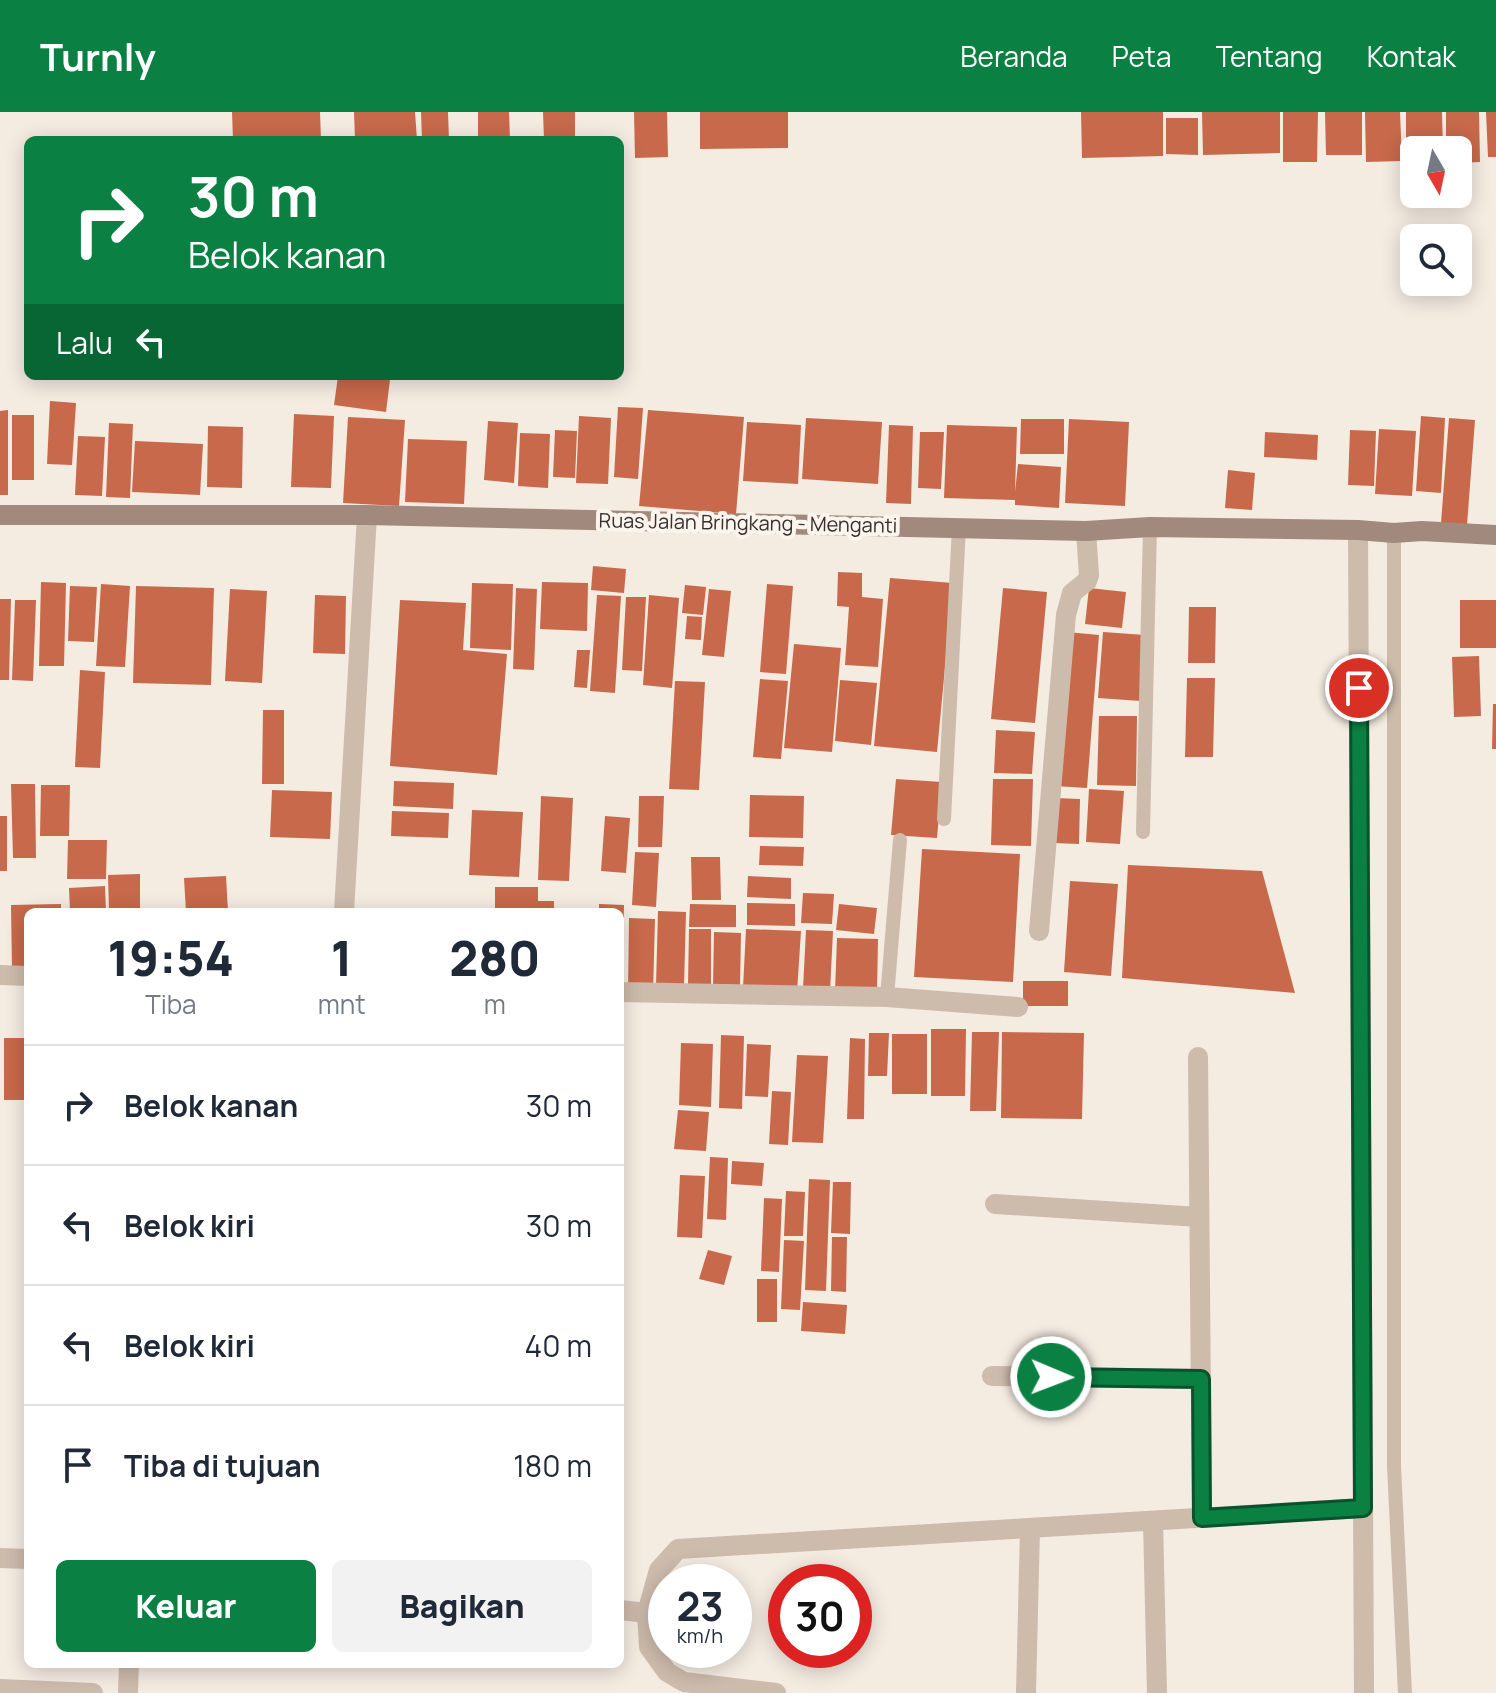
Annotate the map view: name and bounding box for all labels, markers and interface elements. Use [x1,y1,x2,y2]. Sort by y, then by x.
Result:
text: Turnly [40,30,156,82]
text: Beranda [960,37,1068,75]
text: Peta [1112,37,1172,75]
text: Tentang [1216,37,1323,75]
text: Kontak [1367,37,1456,75]
north arrow [1400,136,1472,208]
map controls [1400,136,1472,296]
text: 30 m [188,157,319,234]
icon: right [56,168,160,272]
button: search [1400,224,1472,296]
text: Belok kanan [188,230,387,279]
icon: left [129,320,173,364]
text: Lalu [56,322,113,363]
street label: Ruas Jalan Bringkang - Menganti [598,506,898,539]
pin [1325,654,1393,722]
icon: arrive [1337,666,1381,710]
text: 19:54 [108,925,234,990]
text: 1 [331,925,353,990]
text: 280 [449,925,540,990]
text: Tiba [145,986,197,1022]
text: mnt [318,986,366,1022]
text: m [484,986,506,1022]
icon: right [56,1083,100,1127]
text: Belok kanan [124,1085,298,1126]
text: 30 m [526,1085,592,1126]
icon: left [56,1203,100,1247]
text: Belok kiri [124,1205,255,1246]
text: 30 m [526,1205,592,1246]
icon: left [56,1323,100,1367]
text: Belok kiri [124,1325,255,1366]
text: 40 m [525,1325,592,1366]
position arrow [1009,1335,1093,1419]
icon: arrive [56,1443,100,1487]
text: Tiba di tujuan [124,1445,321,1486]
text: 180 m [513,1445,592,1486]
button: Keluar [56,1560,316,1652]
button: Bagikan [332,1560,592,1652]
speed limit sign: 30 [768,1564,872,1668]
text: 23 [676,1578,724,1633]
text: km/h [677,1622,723,1649]

